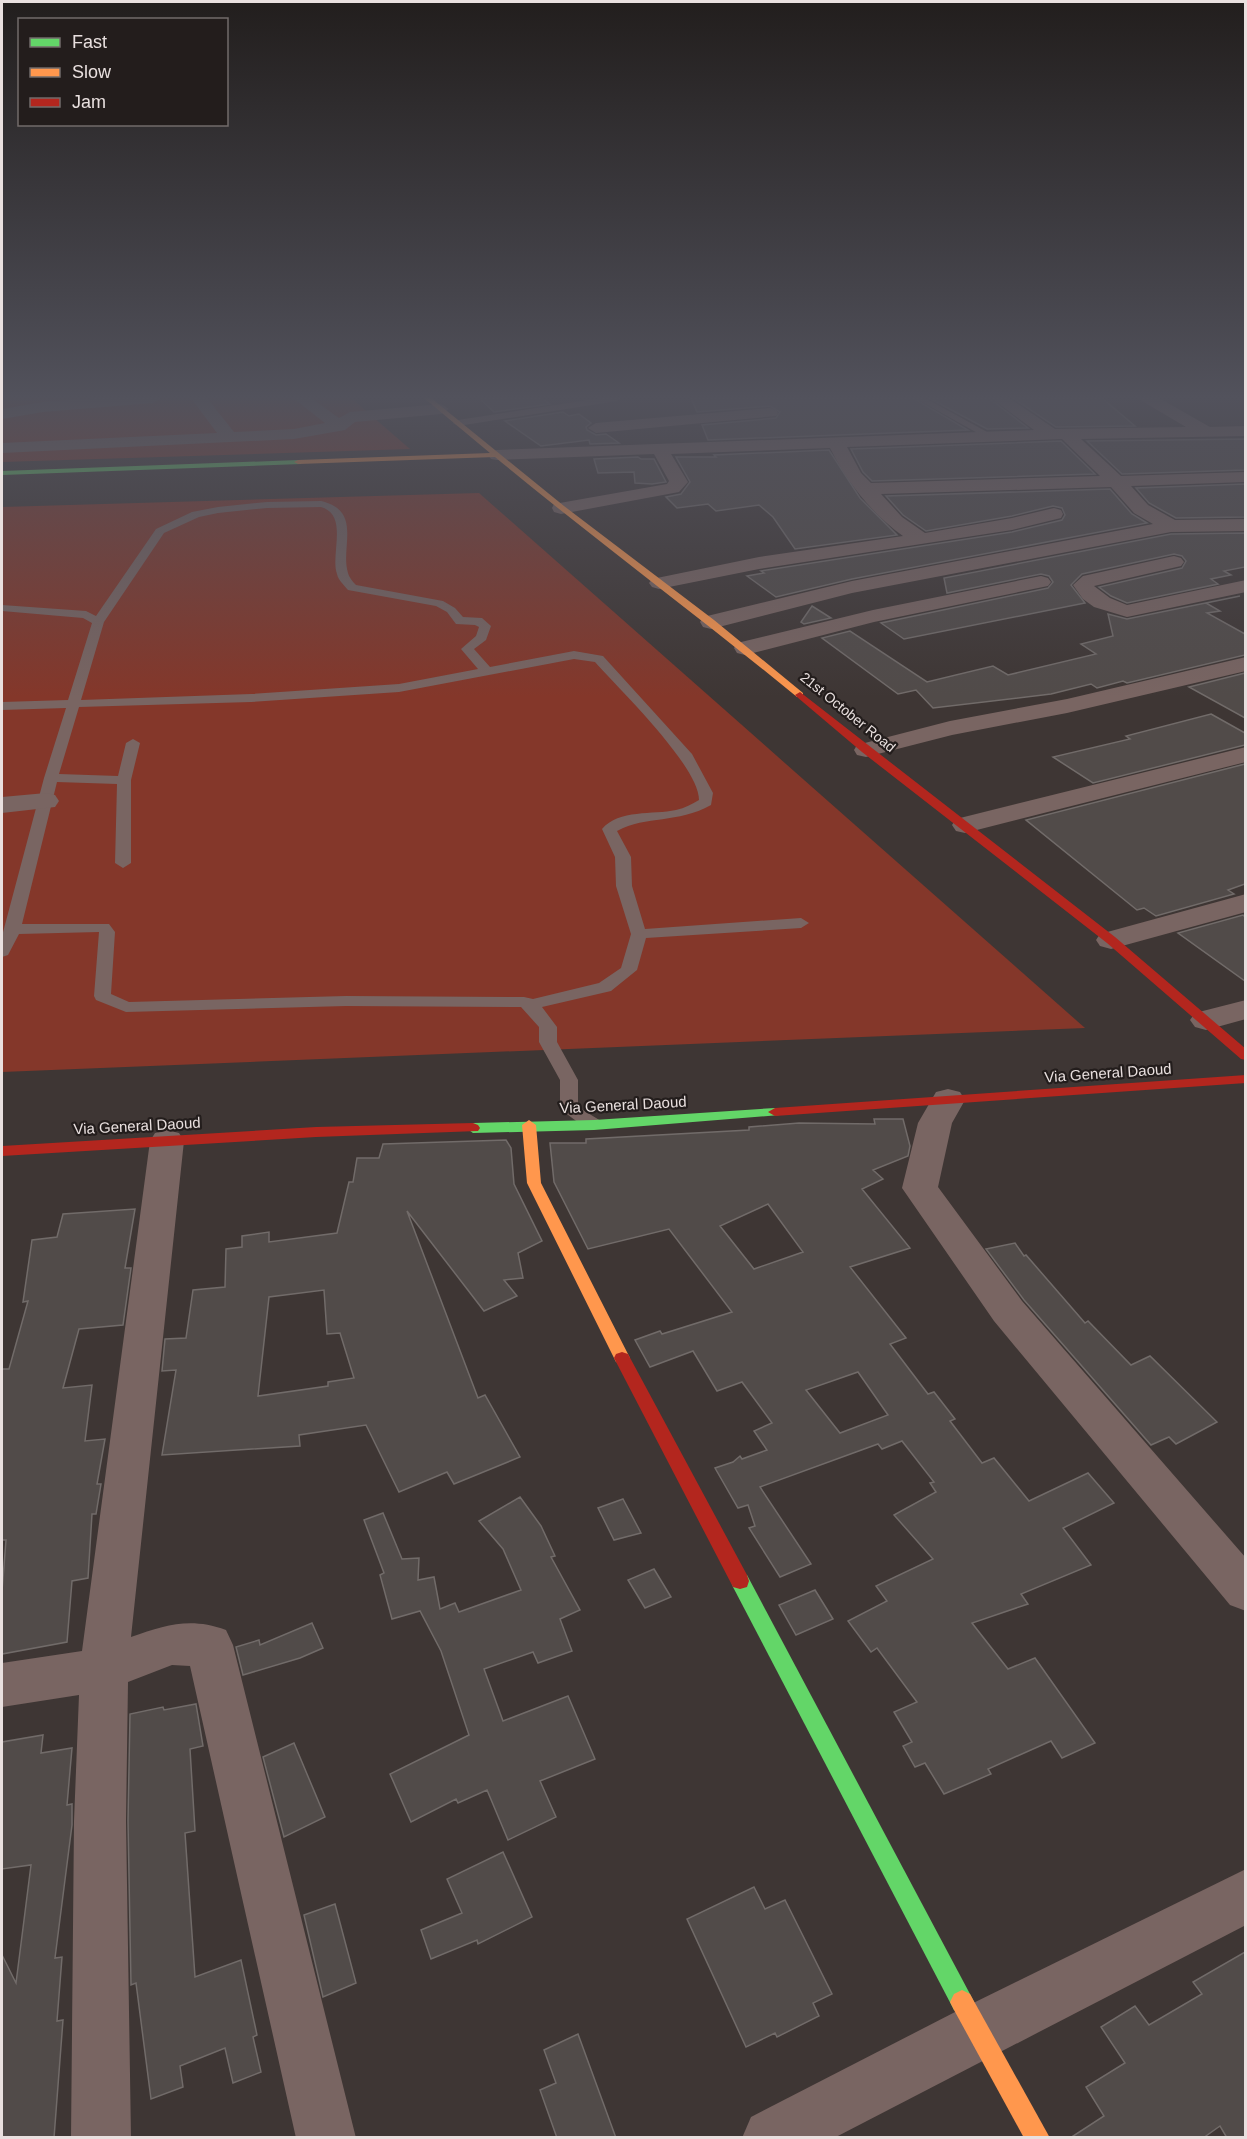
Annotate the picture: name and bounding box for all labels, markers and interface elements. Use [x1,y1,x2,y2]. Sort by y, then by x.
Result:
legend [18,18,228,126]
text: Fast [72,32,107,52]
text: Slow [72,62,112,82]
text: Jam [72,92,106,112]
street label: 21st October Road [797,669,899,755]
street label: Via General Daoud [1044,1060,1172,1085]
street label: Via General Daoud [559,1093,687,1116]
street label: Via General Daoud [73,1114,201,1137]

